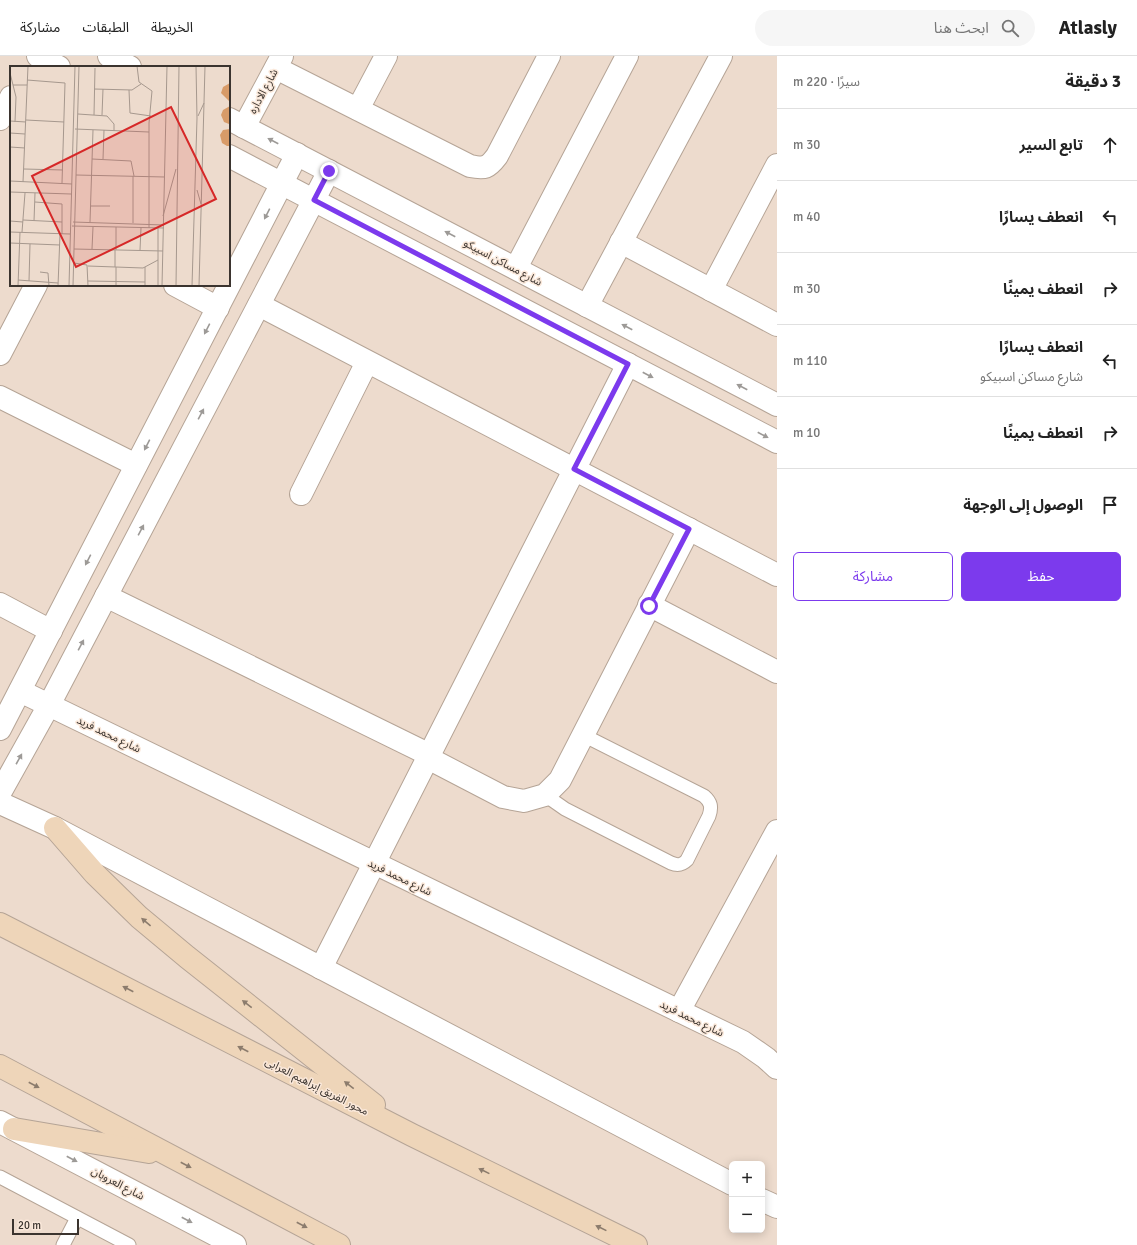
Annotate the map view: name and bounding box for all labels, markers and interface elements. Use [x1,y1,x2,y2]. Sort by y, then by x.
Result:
search box [755,10,1035,46]
text: Atlasly [1059,16,1117,40]
icon: search [999,17,1021,39]
text: مشاركة [20,19,60,36]
text: الطبقات [82,19,129,36]
text: الخريطة [151,19,193,36]
text: ابحث هنا [934,19,989,37]
inset map [10,66,230,286]
street label: شارع الاداره [246,66,282,116]
text: 3 دقيقة [1065,71,1121,92]
text: سيرًا · 220 m [793,74,860,90]
icon: ahead [1099,134,1121,156]
text: تابع السير [1020,136,1083,154]
text: 30 m [793,137,820,153]
one-way arrow [267,138,279,145]
route end [320,162,338,180]
icon: left [1099,206,1121,228]
one-way arrow [263,208,270,220]
text: انعطف يسارًا [999,208,1083,226]
text: 40 m [793,209,820,225]
one-way arrow [444,231,456,237]
street label: شارع مساكن اسبيكو [461,236,545,290]
icon: right [1099,278,1121,300]
text: انعطف يمينًا [1003,280,1083,298]
text: 30 m [793,281,820,297]
one-way arrow [204,324,210,335]
one-way arrow [621,324,633,330]
text: انعطف يسارًا [999,338,1083,356]
icon: left [1099,350,1121,372]
text: 110 m [793,353,827,369]
text: شارع مساكن اسبيكو [980,369,1083,385]
one-way arrow [642,372,654,378]
one-way arrow [737,384,748,390]
one-way arrow [198,409,205,420]
icon: right [1099,422,1121,444]
text: انعطف يمينًا [1003,424,1083,442]
text: 10 m [793,425,820,441]
one-way arrow [758,432,769,438]
one-way arrow [144,439,150,451]
icon: arrive [1099,494,1121,516]
text: الوصول إلى الوجهة [963,496,1083,514]
one-way arrow [138,524,144,535]
button: مشاركة [793,552,953,601]
button: حفظ [961,552,1121,601]
one-way arrow [84,555,91,566]
route start [640,597,658,615]
one-way arrow [78,639,84,651]
street label: شارع محمد فريد [74,713,143,757]
one-way arrow [16,753,22,765]
street label: شارع محمد فريد [365,856,434,900]
one-way arrow [140,918,151,927]
one-way arrow [122,986,133,992]
street label: شارع محمد فريد [657,997,726,1041]
one-way arrow [241,1000,252,1008]
one-way arrow [238,1045,249,1052]
street label: محور الفريق إبراهيم العرابى [262,1055,371,1120]
one-way arrow [29,1081,40,1088]
one-way arrow [343,1081,354,1089]
one-way arrow [66,1156,78,1162]
map controls [729,1161,765,1233]
button: + [729,1161,765,1197]
one-way arrow [181,1162,192,1169]
street label: شارع العروبان [89,1164,147,1204]
one-way arrow [478,1167,490,1174]
button: − [729,1197,765,1233]
one-way arrow [181,1216,193,1223]
scale bar [12,1217,79,1236]
text: 20 m [18,1219,41,1232]
one-way arrow [296,1222,307,1229]
one-way arrow [595,1225,607,1231]

